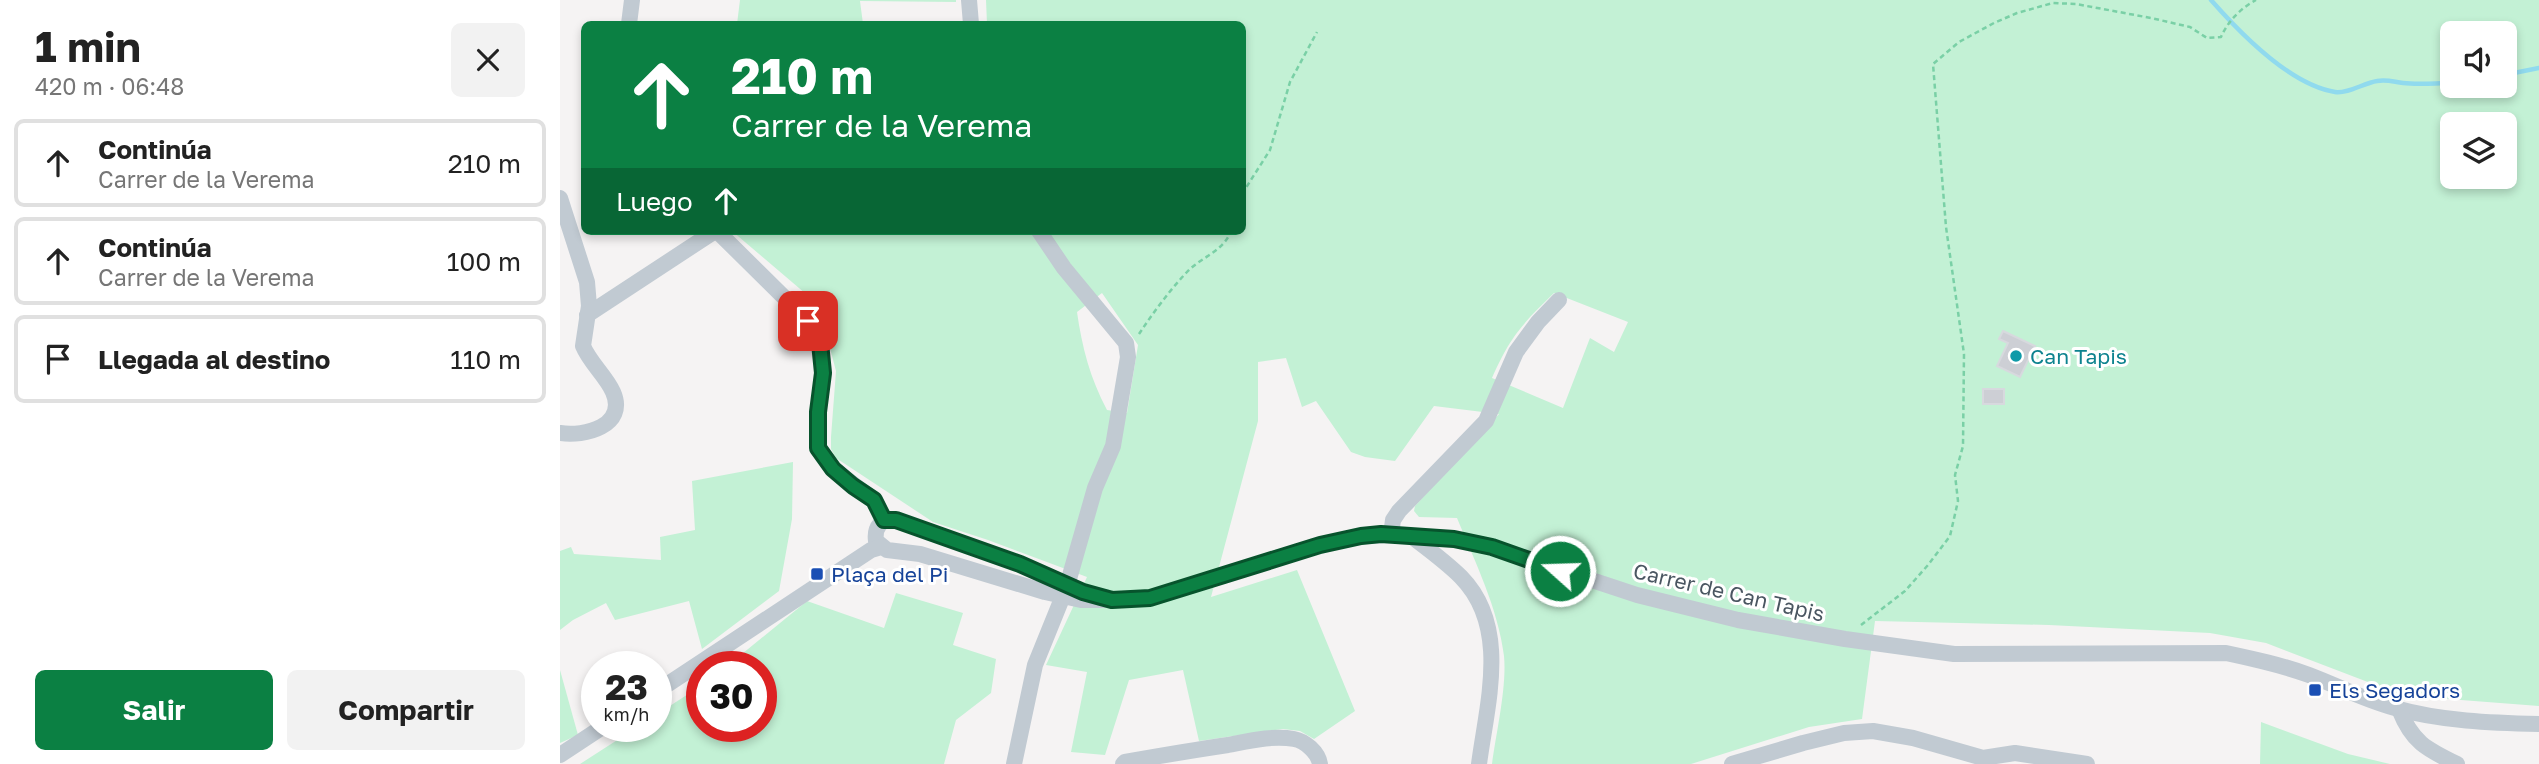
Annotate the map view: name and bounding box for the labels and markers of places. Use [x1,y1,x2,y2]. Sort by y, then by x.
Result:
pin [778,291,838,351]
place label: Can Tapis [2030,343,2127,369]
marker: Can Tapis [2008,348,2024,364]
place label: Plaça del Pi [831,561,948,587]
marker: Plaça del Pi [809,566,825,582]
place label: Els Segadors [2329,677,2460,703]
marker: Els Segadors [2307,682,2323,698]

